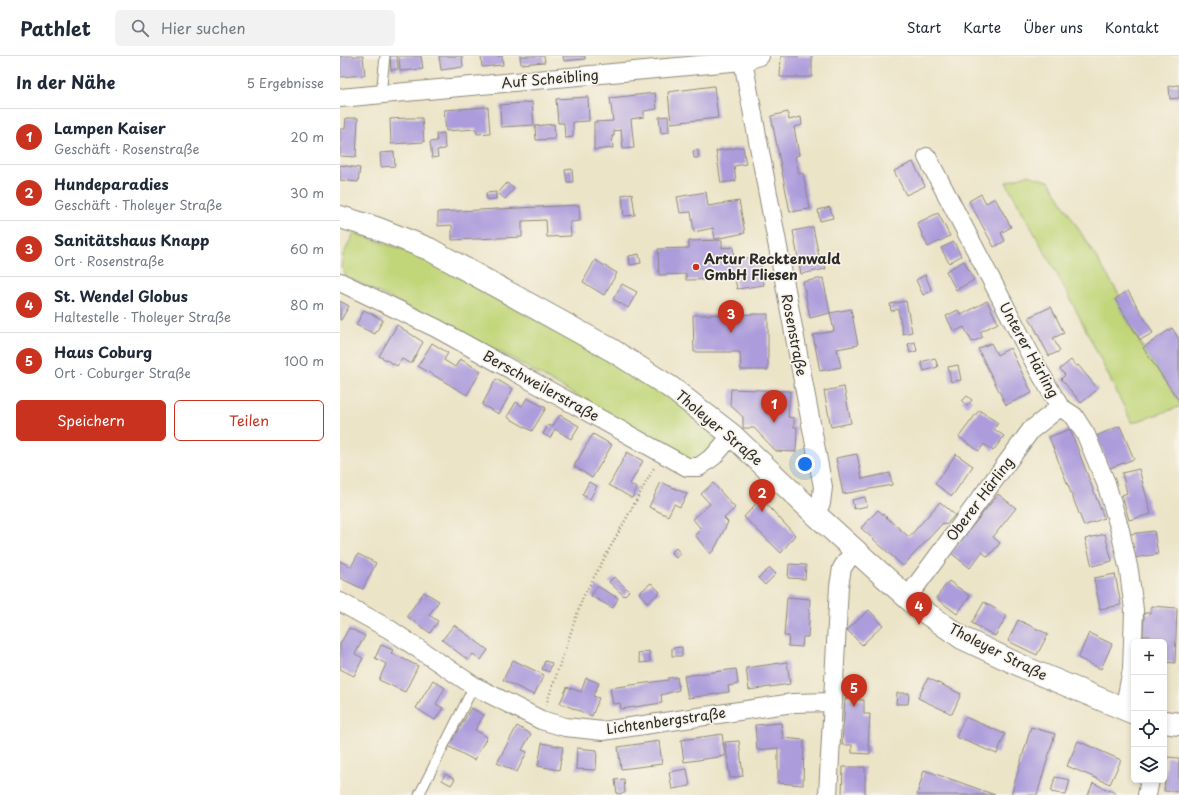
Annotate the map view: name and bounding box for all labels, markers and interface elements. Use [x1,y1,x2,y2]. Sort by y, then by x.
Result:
search box [115,10,395,46]
text: Pathlet [20,14,91,42]
text: Hier suchen [161,16,246,39]
icon: search [129,17,151,39]
text: Start [906,17,941,38]
text: Karte [963,17,1001,38]
text: Über uns [1023,17,1083,38]
text: Kontakt [1105,17,1159,38]
street label: Auf Scheibling [500,64,599,93]
text: In der Nähe [16,69,115,95]
text: 5 Ergebnisse [247,73,324,92]
text: Lampen Kaiser [54,116,166,139]
text: 1 [26,127,32,146]
text: 20 m [290,127,324,146]
text: Geschäft · Rosenstraße [54,139,199,158]
text: Hundeparadies [54,172,169,195]
text: 2 [24,183,34,202]
text: 30 m [290,183,324,202]
text: Geschäft · Tholeyer Straße [54,195,222,214]
text: Sanitätshaus Knapp [54,228,209,251]
text: 3 [25,239,33,258]
text: 60 m [290,239,324,258]
place label: Artur Recktenwald GmbH Fliesen [704,248,841,285]
text: Ort · Rosenstraße [54,251,164,270]
marker: Artur Recktenwald GmbH Fliesen [691,262,701,272]
text: St. Wendel Globus [54,284,188,307]
street label: Rosenstraße [776,292,813,378]
text: 4 [25,295,33,314]
text: 80 m [290,295,324,314]
street label: Unterer Härling [994,298,1064,402]
pin: 3 [718,300,744,333]
text: Haltestelle · Tholeyer Straße [54,307,231,326]
text: Haus Coburg [54,340,152,363]
street label: Berschweilerstraße [479,345,603,426]
text: 5 [25,351,33,370]
text: 100 m [284,351,324,370]
text: Ort · Coburger Straße [54,363,191,382]
street label: Tholeyer Straße [671,385,767,470]
pin: 1 [761,390,787,423]
button: Speichern [16,400,166,441]
button: Teilen [174,400,324,441]
street label: Oberer Härling [941,452,1018,545]
your location [795,454,815,474]
pin: 2 [749,479,775,512]
pin: 4 [906,592,932,625]
street label: Tholeyer Straße [945,618,1051,685]
map controls [1131,639,1167,783]
button: + [1131,639,1167,675]
pin: 5 [841,674,867,707]
button: − [1131,675,1167,711]
street label: Lichtenbergstraße [605,702,727,739]
button: locate [1131,711,1167,747]
button: layers [1131,747,1167,783]

